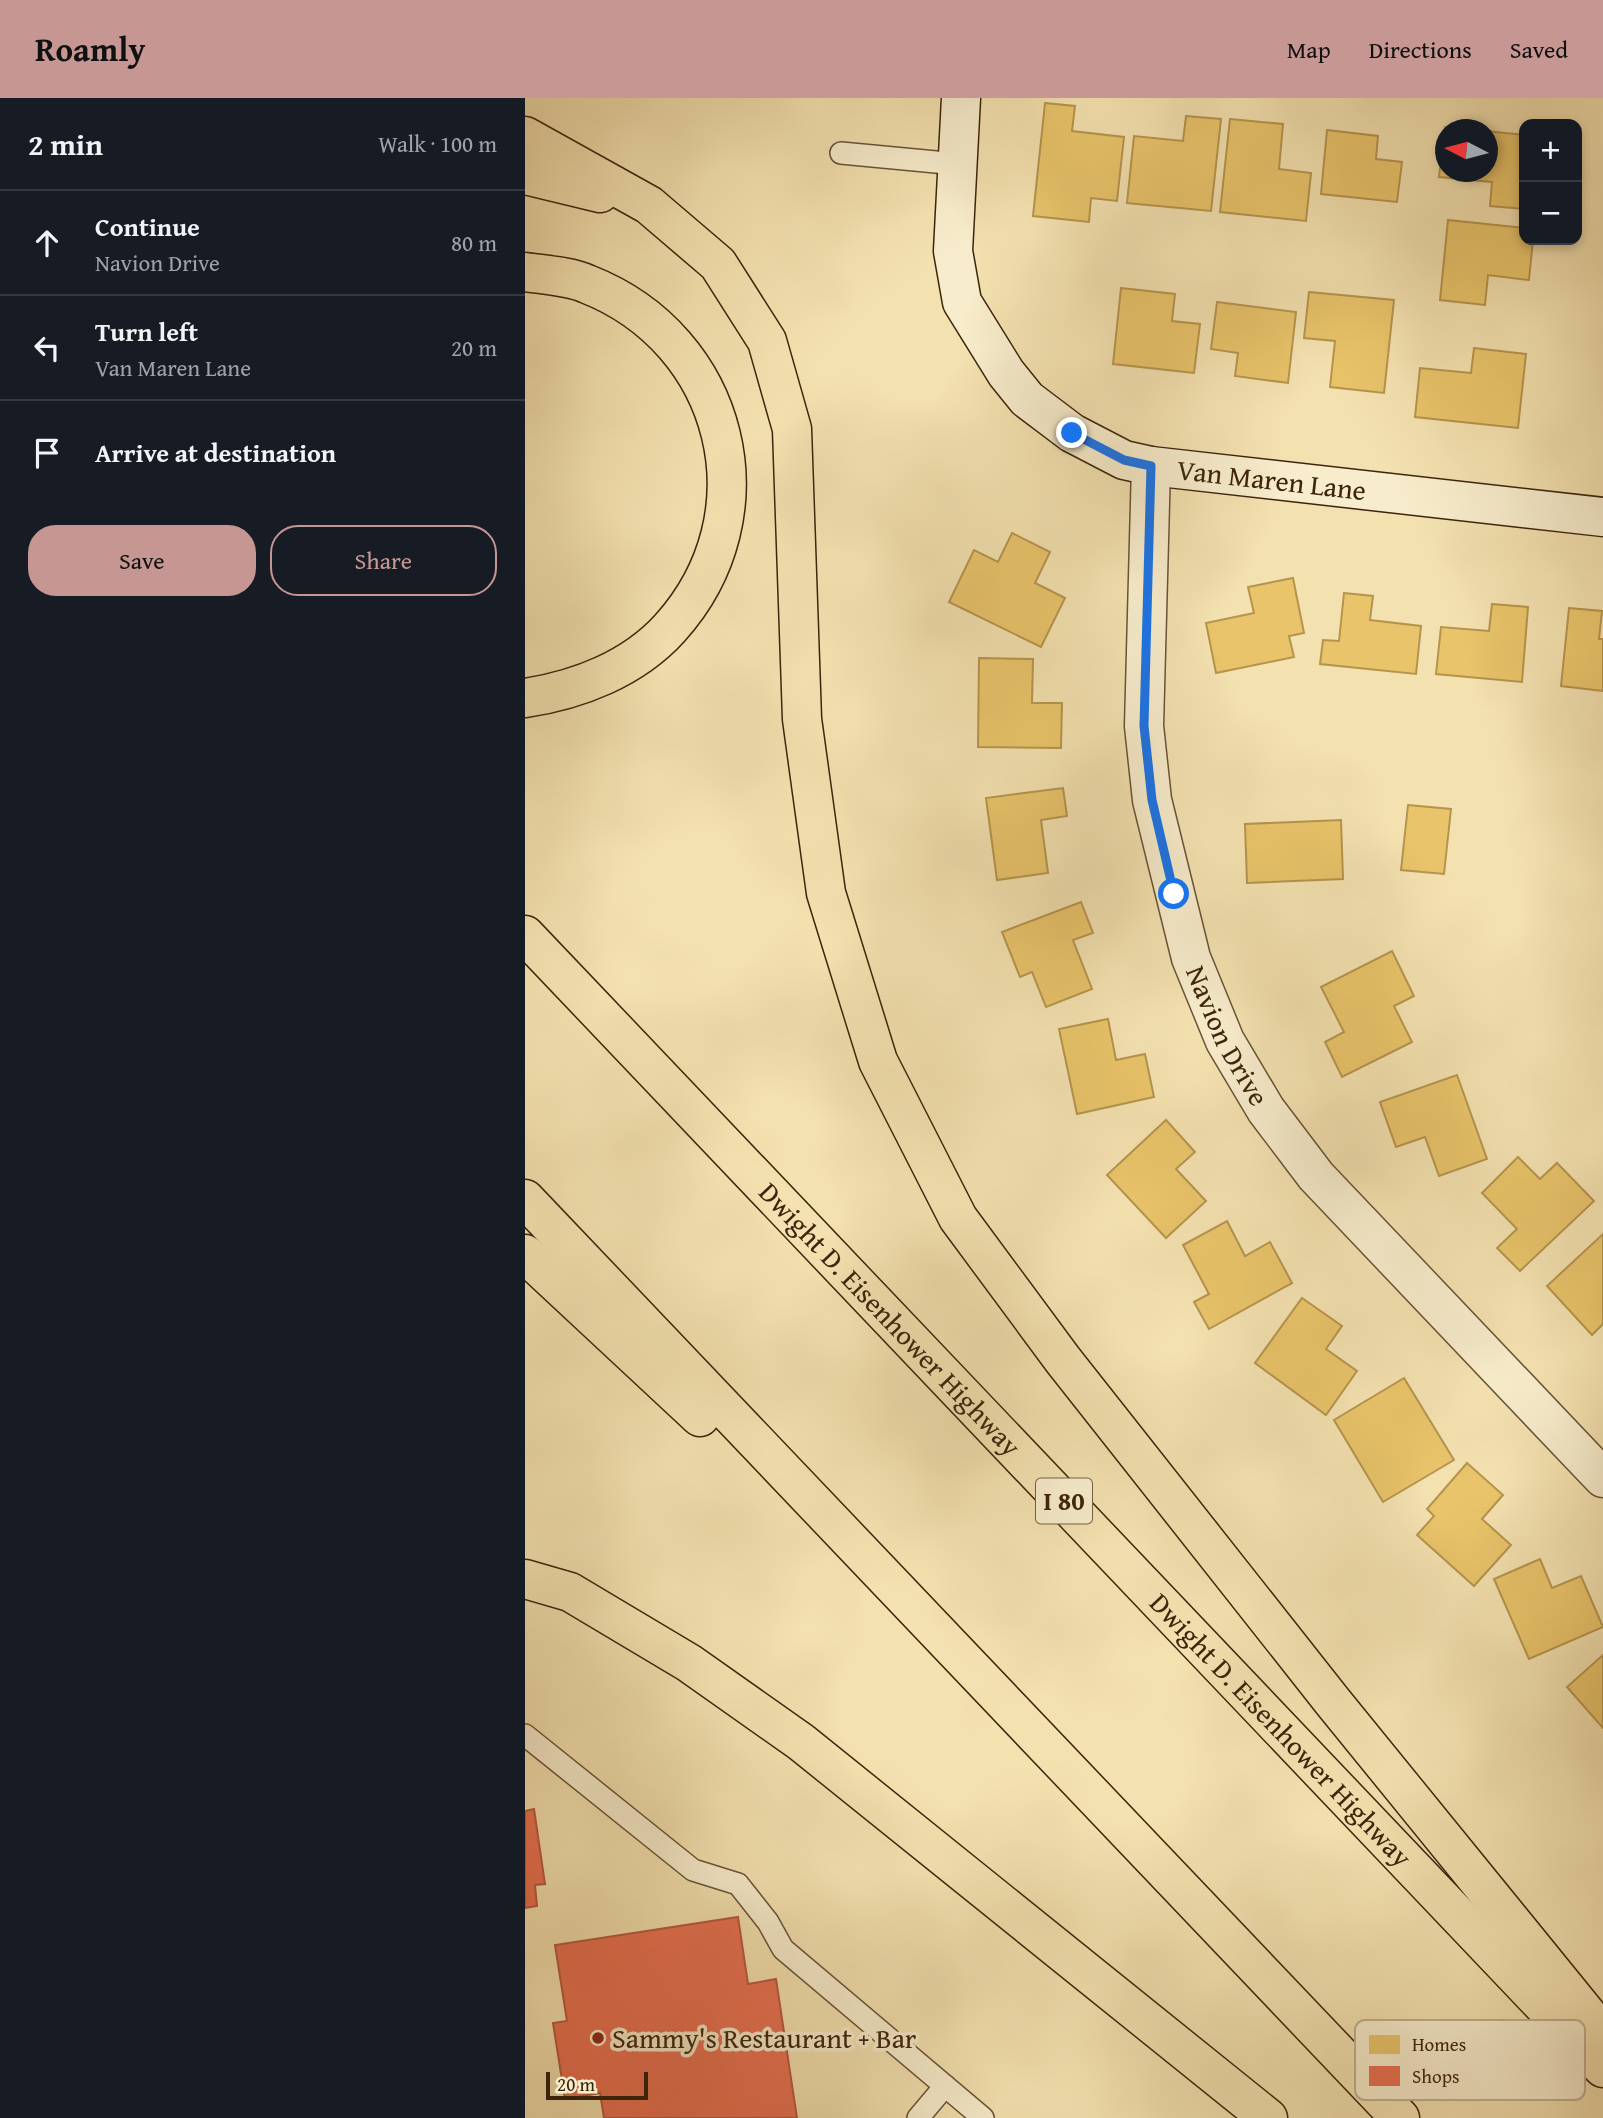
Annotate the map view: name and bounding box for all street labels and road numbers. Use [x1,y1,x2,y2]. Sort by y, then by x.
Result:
street label: Van Maren Lane [1175,448,1368,510]
street label: Navion Drive [1176,959,1280,1113]
street label: Dwight D. Eisenhower Highway [750,1172,1031,1465]
road number: I 80 [1036,1478,1092,1524]
street label: Dwight D. Eisenhower Highway [1141,1583,1422,1876]

